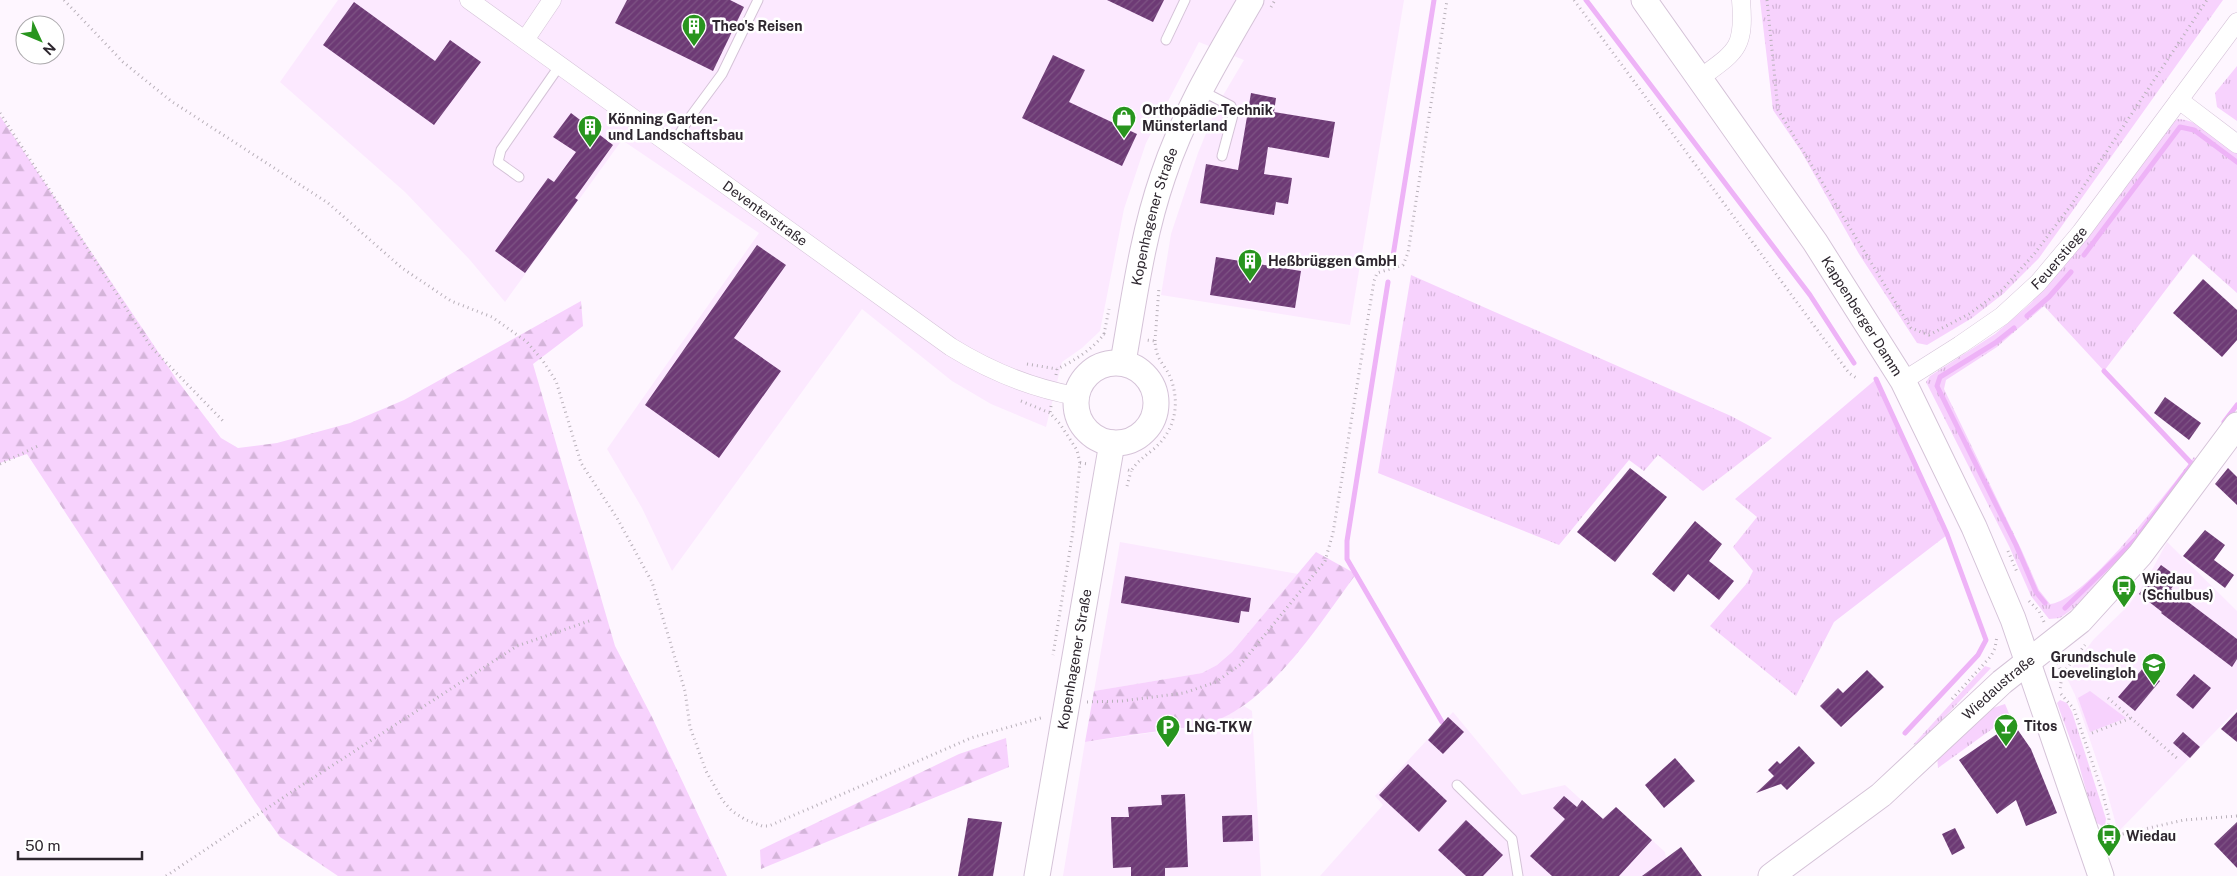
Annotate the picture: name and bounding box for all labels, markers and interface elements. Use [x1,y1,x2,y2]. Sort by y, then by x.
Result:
building icon: Theo's Reisen [681,13,707,47]
north arrow [15,15,65,65]
place label: Theo's Reisen [712,18,802,34]
text: N [40,40,59,59]
place label: Orthopädie-Technik Münsterland [1142,102,1273,134]
shop icon: Orthopädie-Technik Münsterland [1111,105,1137,139]
place label: Könning Garten- und Landschaftsbau [608,111,743,143]
building icon: Könning Garten- und Landschaftsbau [577,114,603,148]
street label: Kopenhagener Straße [1128,145,1181,287]
street label: Deventerstraße [720,177,811,249]
street label: Feuerstiege [2028,223,2090,293]
building icon: Heßbrüggen GmbH [1237,248,1263,282]
place label: Heßbrüggen GmbH [1268,253,1397,269]
street label: Kappenberger Damm [1818,253,1906,379]
place label: Wiedau (Schulbus) [2142,571,2214,603]
bus stop icon: Wiedau (Schulbus) [2111,574,2137,608]
street label: Kopenhagener Straße [1055,588,1095,731]
place label: Grundschule Loevelingloh [2050,649,2136,681]
street label: Wiedaustraße [1959,652,2038,723]
school or university icon: Grundschule Loevelingloh [2141,652,2167,686]
bar icon: Titos [1993,713,2019,747]
parking icon: LNG-TKW [1155,714,1181,748]
place label: Titos [2024,718,2057,734]
place label: LNG-TKW [1186,719,1252,735]
bus stop icon: Wiedau [2096,823,2122,857]
scale bar [18,828,141,860]
place label: Wiedau [2126,828,2176,844]
text: 50 m [25,837,60,854]

